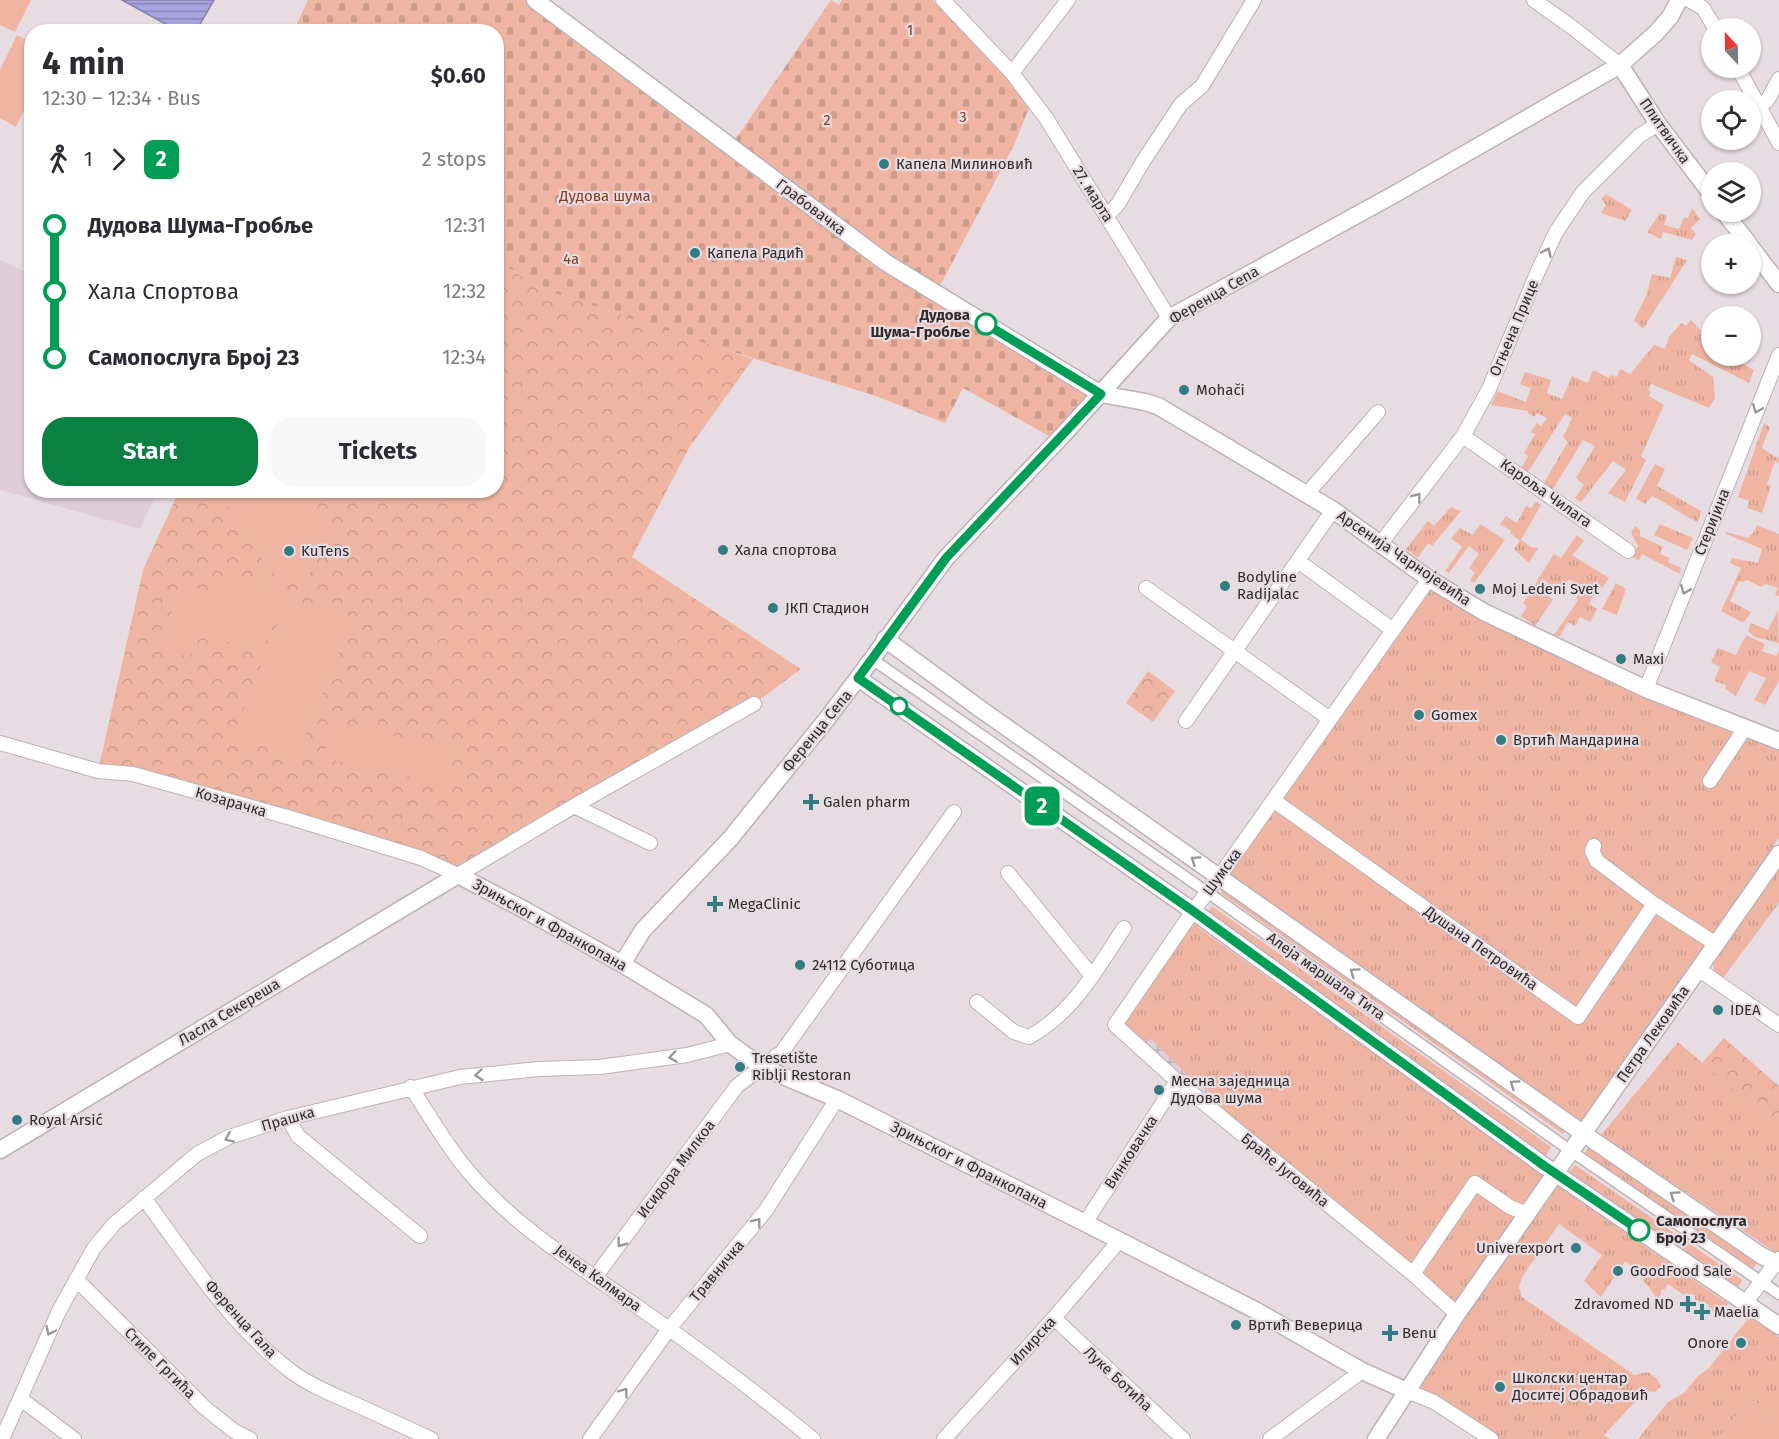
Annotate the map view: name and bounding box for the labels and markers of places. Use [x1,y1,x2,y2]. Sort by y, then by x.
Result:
place label: Капела Милиновић [896,155,1033,173]
marker: Капела Милиновић [877,157,891,171]
place label: Капела Радић [707,244,804,262]
marker: Капела Радић [688,246,702,260]
place label: Дудова Шума-Гробље [870,306,970,341]
marker: Дудова Шума-Гробље [975,313,997,335]
place label: Mohači [1196,381,1245,399]
marker: Mohači [1177,383,1191,397]
place label: Хала спортова [735,541,837,559]
place label: KuTens [301,542,349,560]
marker: Хала спортова [716,543,730,557]
marker: KuTens [282,544,296,558]
place label: Bodyline Radijalac [1237,568,1299,603]
marker: Bodyline Radijalac [1218,579,1232,593]
place label: Moj Ledeni Svet [1492,580,1600,598]
marker: Moj Ledeni Svet [1473,582,1487,596]
place label: ЈКП Стадион [785,599,870,617]
marker: ЈКП Стадион [766,601,780,615]
place label: Maxi [1633,650,1664,668]
marker: Maxi [1614,652,1628,666]
unlabelled marker [890,697,908,715]
place label: Gomex [1431,706,1478,724]
marker: Gomex [1412,708,1426,722]
place label: Вртић Мандарина [1513,731,1640,749]
marker: Вртић Мандарина [1494,733,1508,747]
place label: Galen pharm [823,793,910,811]
marker: Galen pharm [804,795,818,809]
marker: MegaClinic [706,895,724,913]
place label: MegaClinic [728,895,801,913]
place label: 24112 Суботица [812,956,915,974]
marker: 24112 Суботица [793,958,807,972]
place label: IDEA [1730,1001,1761,1019]
marker: IDEA [1711,1003,1725,1017]
place label: Tresetište Riblji Restoran [752,1049,851,1084]
marker: Tresetište Riblji Restoran [733,1060,747,1074]
place label: Месна заједница Дудова шума [1170,1072,1290,1107]
marker: Месна заједница Дудова шума [1152,1083,1166,1097]
place label: Royal Arsić [29,1111,103,1129]
marker: Royal Arsić [10,1113,24,1127]
place label: Самопослуга Број 23 [1656,1212,1747,1247]
marker: Самопослуга Број 23 [1628,1219,1650,1241]
place label: Univerexport [1476,1239,1565,1257]
marker: Univerexport [1569,1241,1583,1255]
place label: GoodFood Sale [1630,1262,1732,1280]
marker: GoodFood Sale [1611,1264,1625,1278]
place label: Zdravomed ND [1574,1295,1674,1313]
marker: Zdravomed ND [1679,1295,1697,1313]
place label: Maelia [1714,1303,1759,1321]
marker: Maelia [1695,1305,1709,1319]
place label: Вртић Веверица [1248,1316,1363,1334]
marker: Вртић Веверица [1229,1318,1243,1332]
place label: Benu [1402,1324,1437,1342]
marker: Benu [1383,1326,1397,1340]
place label: Onore [1688,1334,1729,1352]
marker: Onore [1734,1336,1748,1350]
place label: Школски центар Доситеј Обрадовић [1511,1369,1648,1404]
marker: Школски центар Доситеј Обрадовић [1493,1380,1507,1394]

